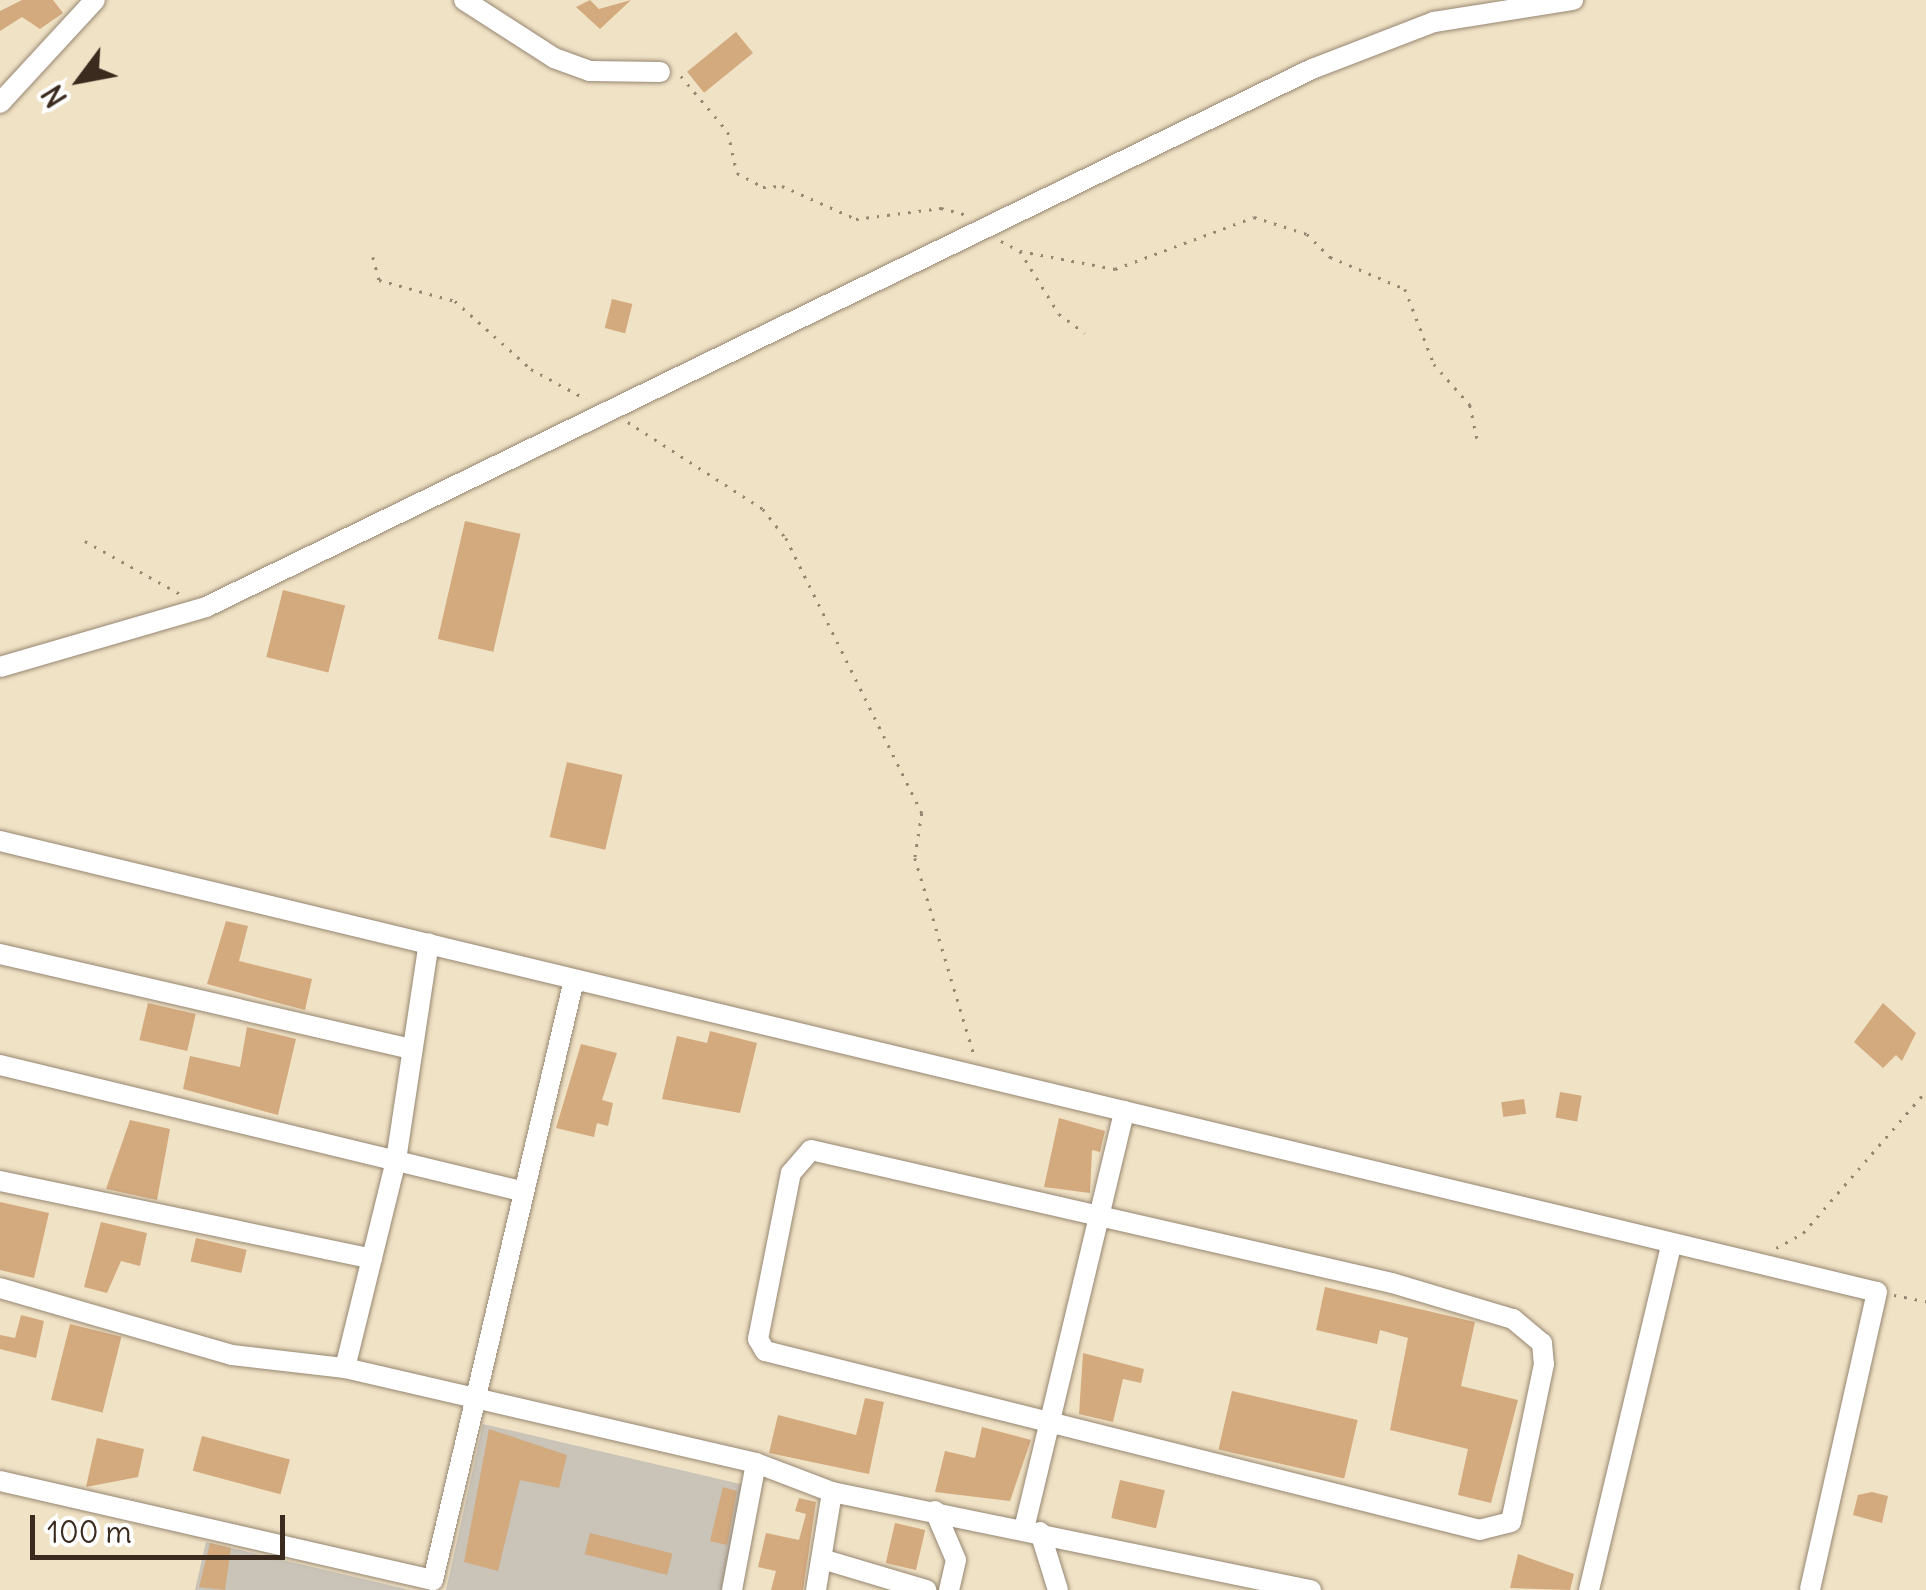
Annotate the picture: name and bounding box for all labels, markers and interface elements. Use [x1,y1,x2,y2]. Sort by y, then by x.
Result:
north arrow [30,30,130,130]
text: N [34,78,75,114]
scale bar [35,1495,290,1557]
text: 100 m [47,1513,132,1551]

